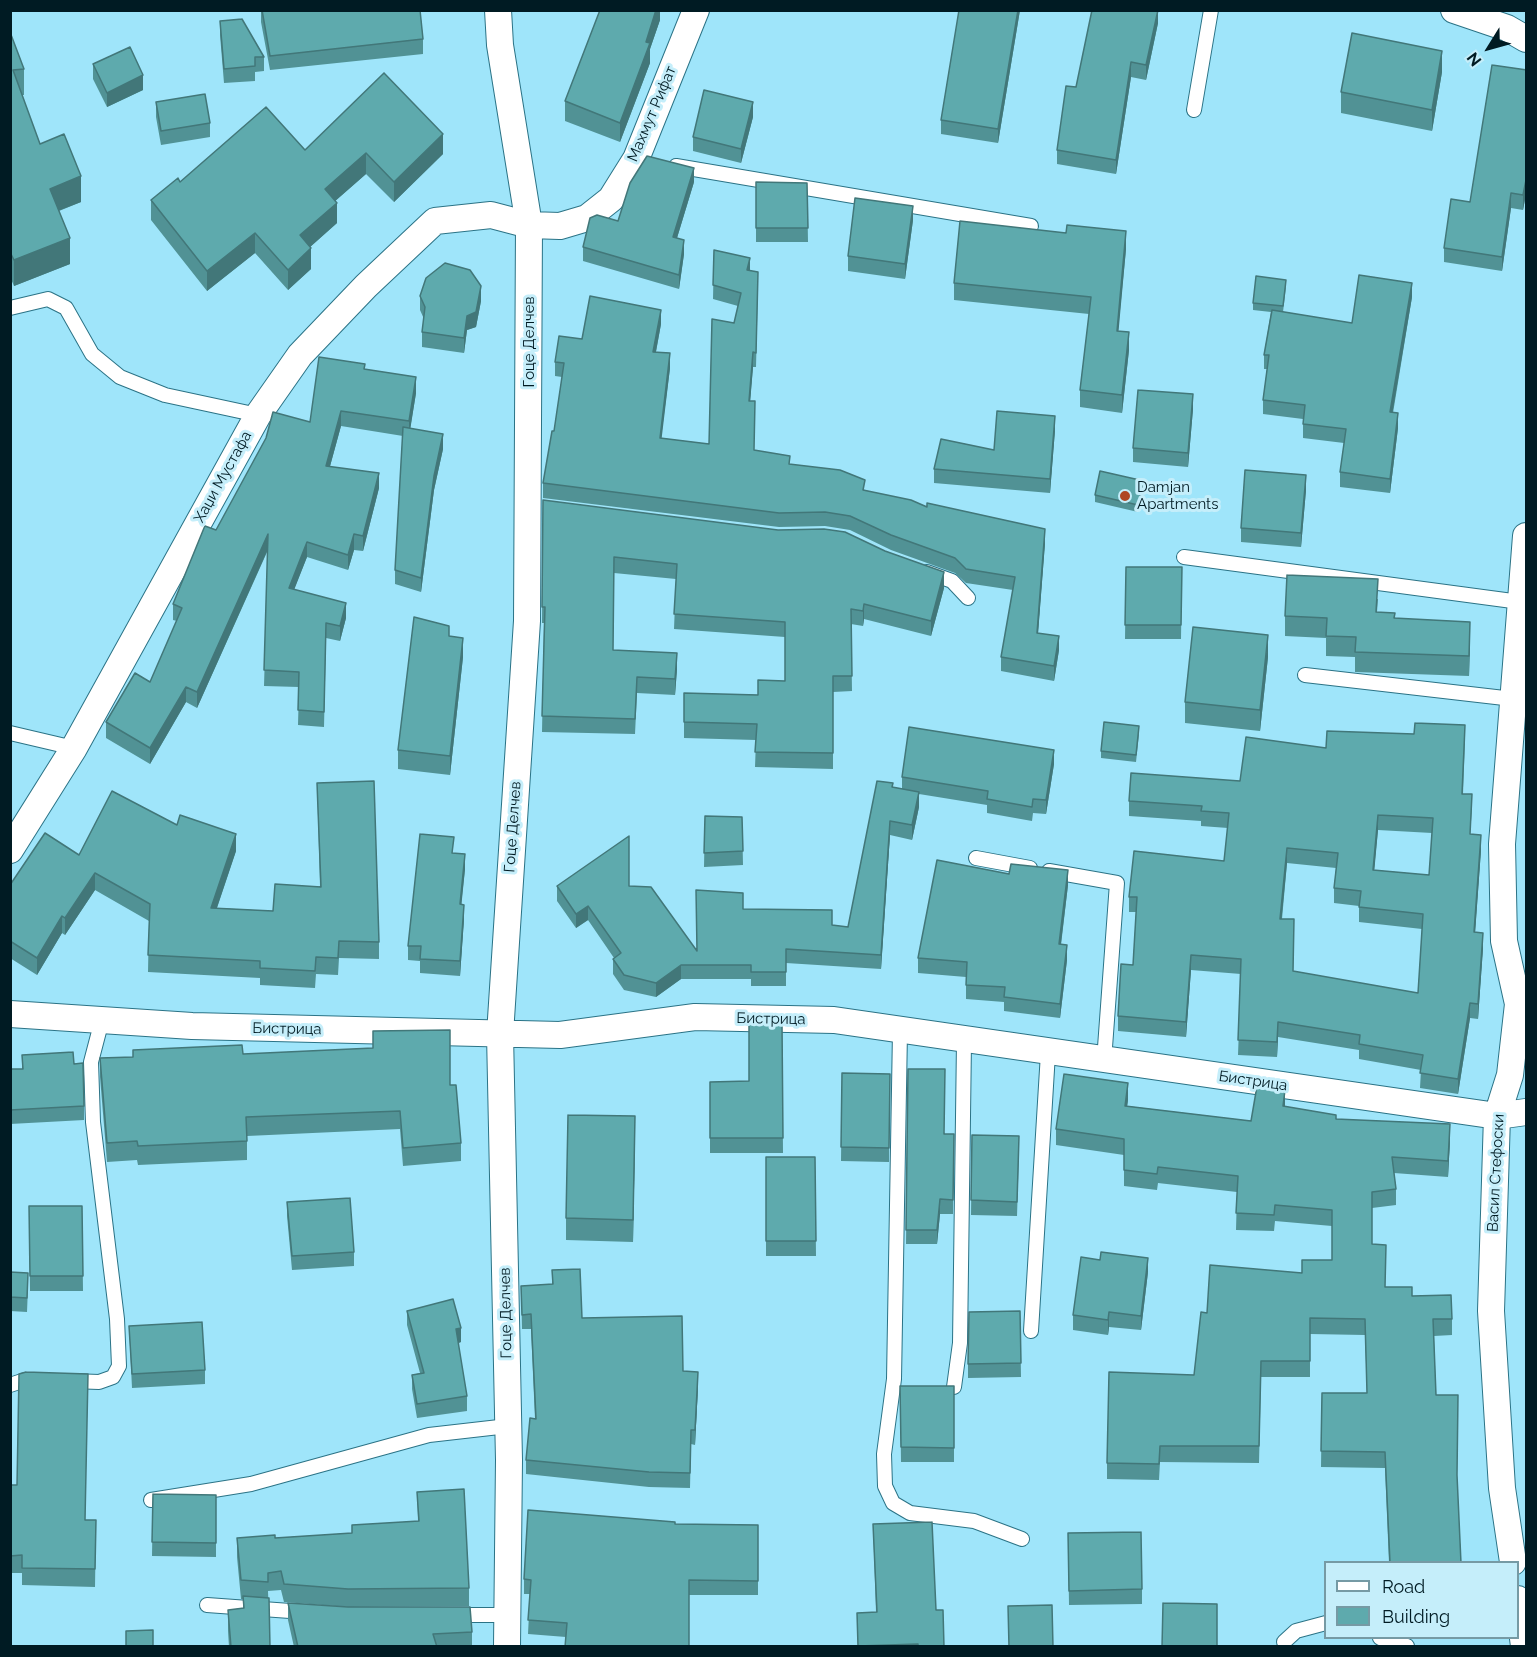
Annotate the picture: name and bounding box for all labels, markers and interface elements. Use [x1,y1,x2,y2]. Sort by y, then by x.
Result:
north arrow [1459,18,1519,78]
text: N [1463,49,1485,70]
street label: Махмут Рифат [624,63,680,165]
street label: Гоце Делчев [520,296,538,388]
street label: Хаџи Мустафа [190,428,256,526]
place label: Damjan Apartments [1137,478,1218,513]
marker: Damjan Apartments [1118,489,1132,503]
street label: Гоце Делчев [501,781,525,873]
street label: Бистрица [736,1009,806,1029]
street label: Бистрица [252,1019,322,1039]
street label: Бистрица [1218,1067,1288,1095]
street label: Васил Стефоски [1484,1113,1508,1233]
street label: Гоце Делчев [496,1267,516,1359]
legend [1324,1561,1519,1639]
text: Road [1382,1576,1425,1597]
text: Building [1382,1606,1450,1627]

